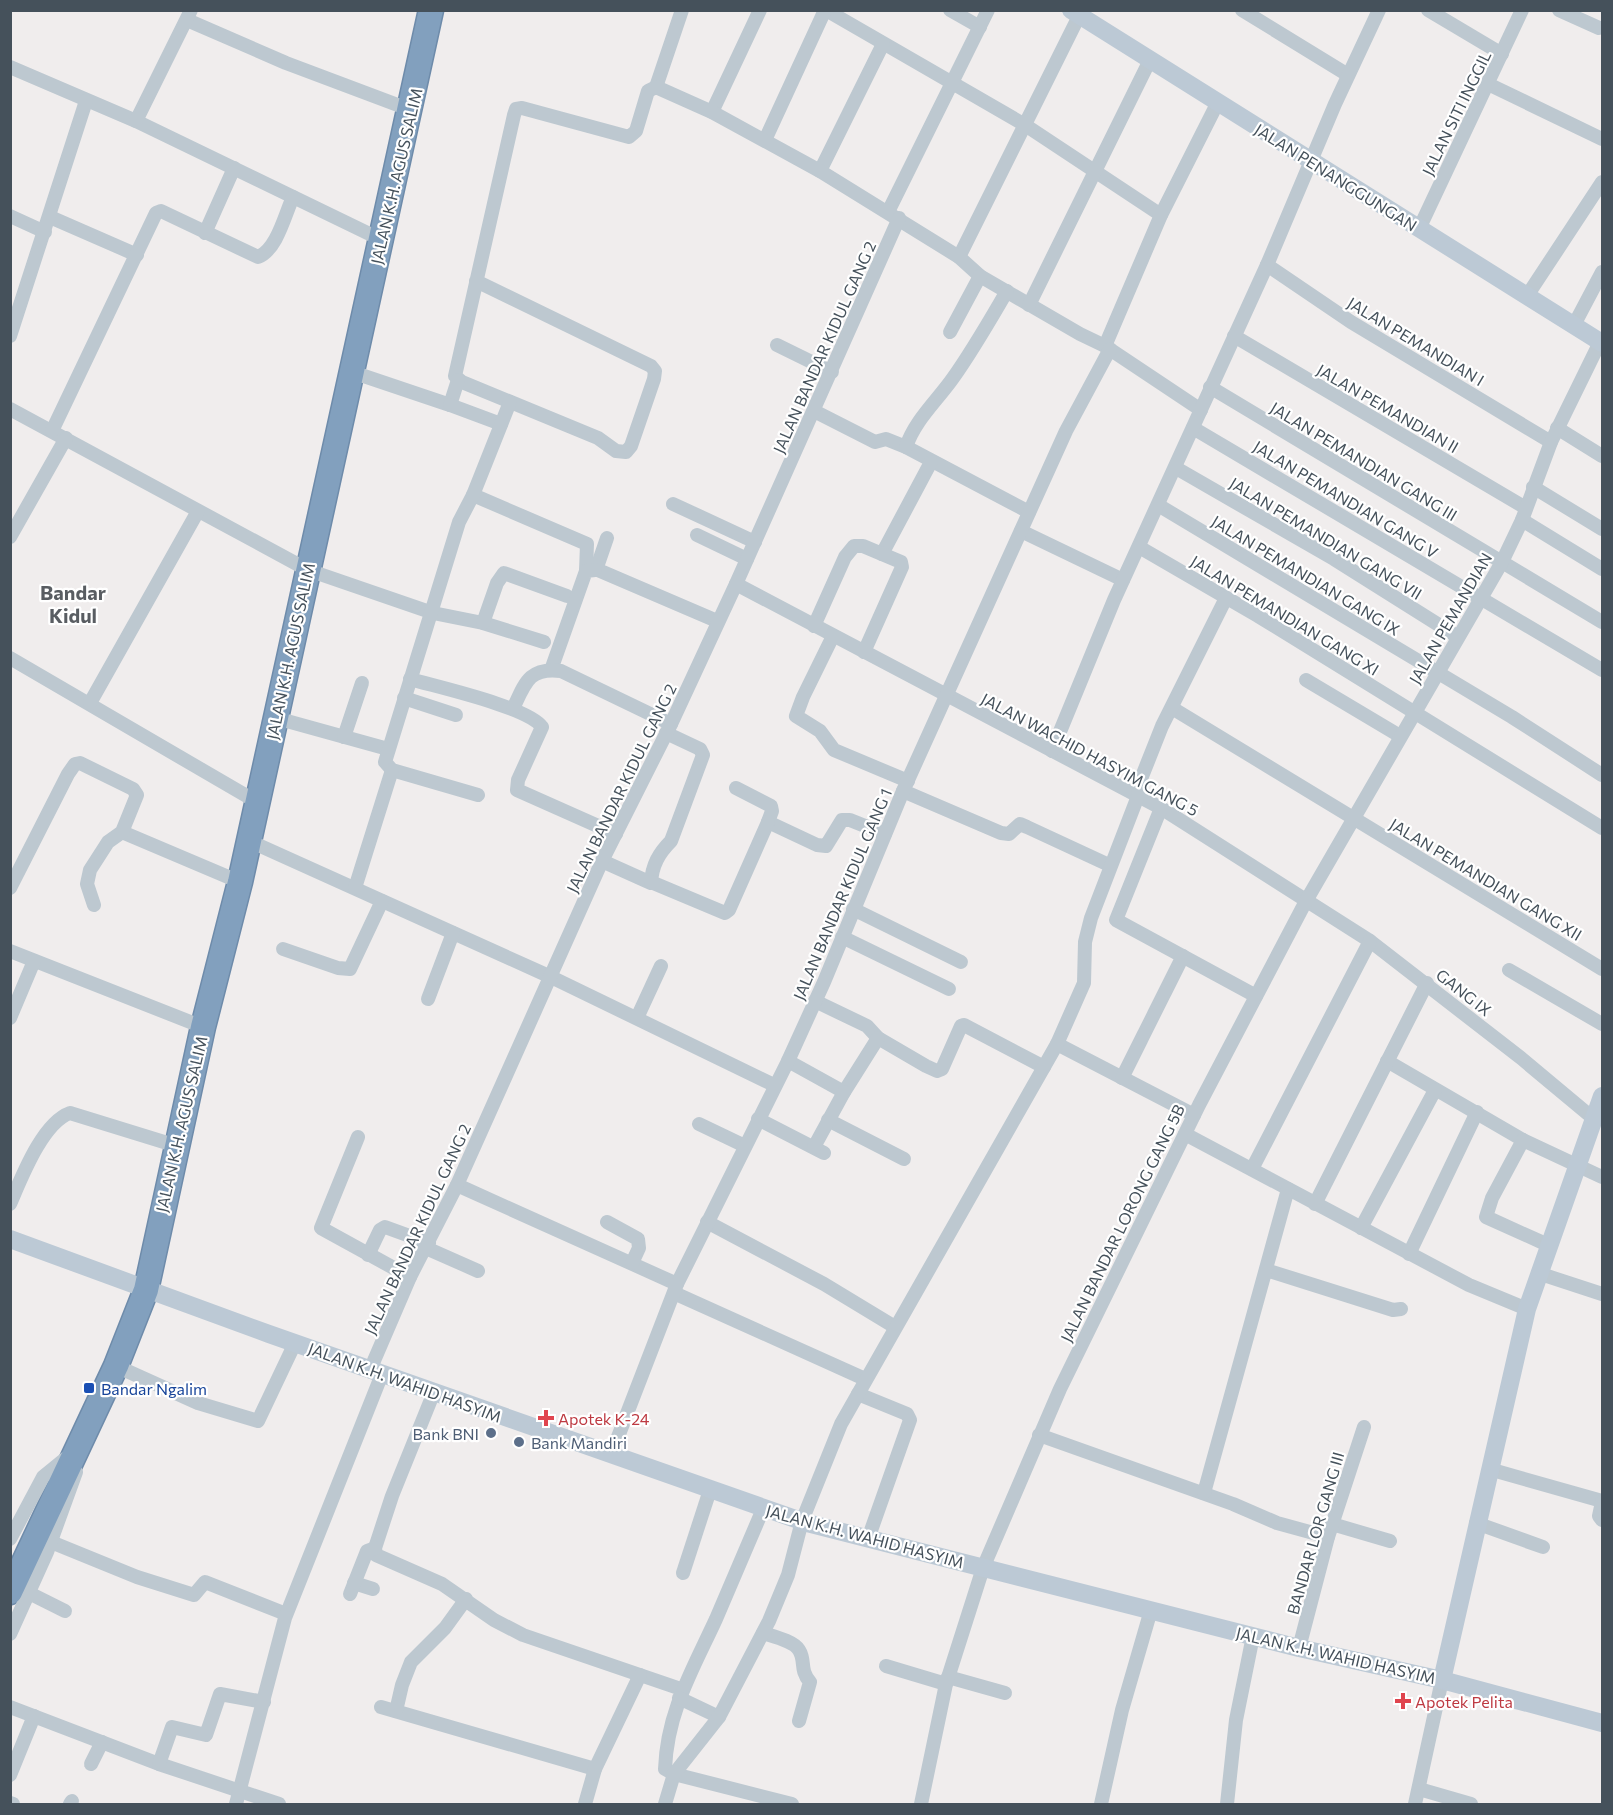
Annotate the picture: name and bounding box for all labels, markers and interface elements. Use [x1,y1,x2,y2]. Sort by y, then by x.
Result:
street label: JALAN SITI INGGIL [1418,48,1494,178]
street label: JALAN K.H. AGUS SALIM [366,86,426,266]
street label: JALAN PENANGGUNGAN [1251,119,1421,235]
street label: JALAN BANDAR KIDUL GANG 2 [769,238,879,456]
street label: JALAN PEMANDIAN I [1344,293,1488,389]
street label: JALAN PEMANDIAN II [1314,360,1462,456]
street label: JALAN PEMANDIAN GANG III [1267,398,1461,524]
street label: JALAN PEMANDIAN GANG V [1250,436,1442,562]
street label: JALAN PEMANDIAN GANG VII [1226,473,1426,603]
street label: JALAN PEMANDIAN GANG IX [1208,511,1404,639]
street label: JALAN PEMANDIAN [1405,549,1495,687]
street label: JALAN PEMANDIAN GANG XI [1187,551,1383,679]
street label: JALAN K.H. AGUS SALIM [262,561,318,741]
district label: Bandar Kidul [40,580,106,627]
street label: JALAN BANDAR KIDUL GANG 2 [562,680,680,895]
street label: JALAN WACHID HASYIM GANG 5 [978,689,1202,819]
street label: JALAN BANDAR KIDUL GANG 1 [789,785,895,1003]
street label: JALAN PEMANDIAN GANG XII [1386,814,1586,944]
street label: GANG IX [1433,965,1496,1020]
street label: JALAN K.H. AGUS SALIM [151,1034,211,1214]
street label: JALAN BANDAR LORONG GANG 5B [1056,1101,1188,1345]
street label: JALAN BANDAR KIDUL GANG 2 [360,1121,474,1337]
street label: JALAN K.H. WAHID HASYIM [306,1338,504,1426]
place label: Bandar Ngalim [101,1379,207,1398]
marker: Bandar Ngalim [82,1381,96,1395]
place label: Apotek K-24 [558,1409,650,1428]
marker: Apotek K-24 [539,1411,553,1425]
place label: Bank BNI [413,1424,479,1443]
marker: Bank BNI [484,1426,498,1440]
place label: Bank Mandiri [531,1433,627,1452]
marker: Bank Mandiri [512,1435,526,1449]
street label: BANDAR LOR GANG III [1283,1450,1347,1616]
street label: JALAN K.H. WAHID HASYIM [764,1500,966,1572]
street label: JALAN K.H. WAHID HASYIM [1234,1623,1438,1687]
place label: Apotek Pelita [1415,1692,1513,1711]
marker: Apotek Pelita [1396,1694,1410,1708]

